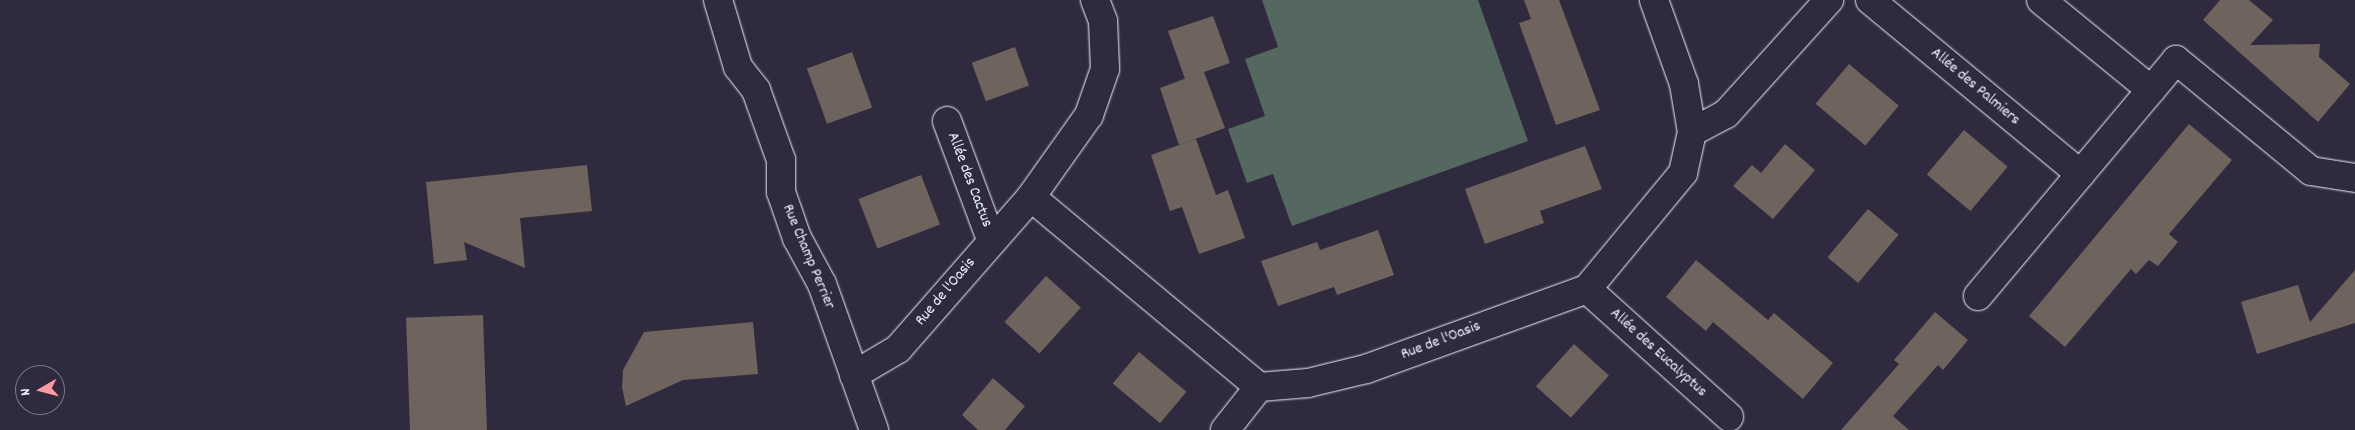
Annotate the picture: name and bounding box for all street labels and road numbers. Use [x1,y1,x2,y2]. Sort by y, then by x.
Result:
street label: Allée des Palmiers [1926,44,2024,130]
street label: Allée des Cactus [942,130,996,230]
street label: Rue Champ Perrier [777,202,839,312]
street label: Rue de l'Oasis [912,254,980,330]
street label: Allée des Eucalyptus [1605,304,1711,402]
street label: Rue de l'Oasis [1399,317,1483,365]

